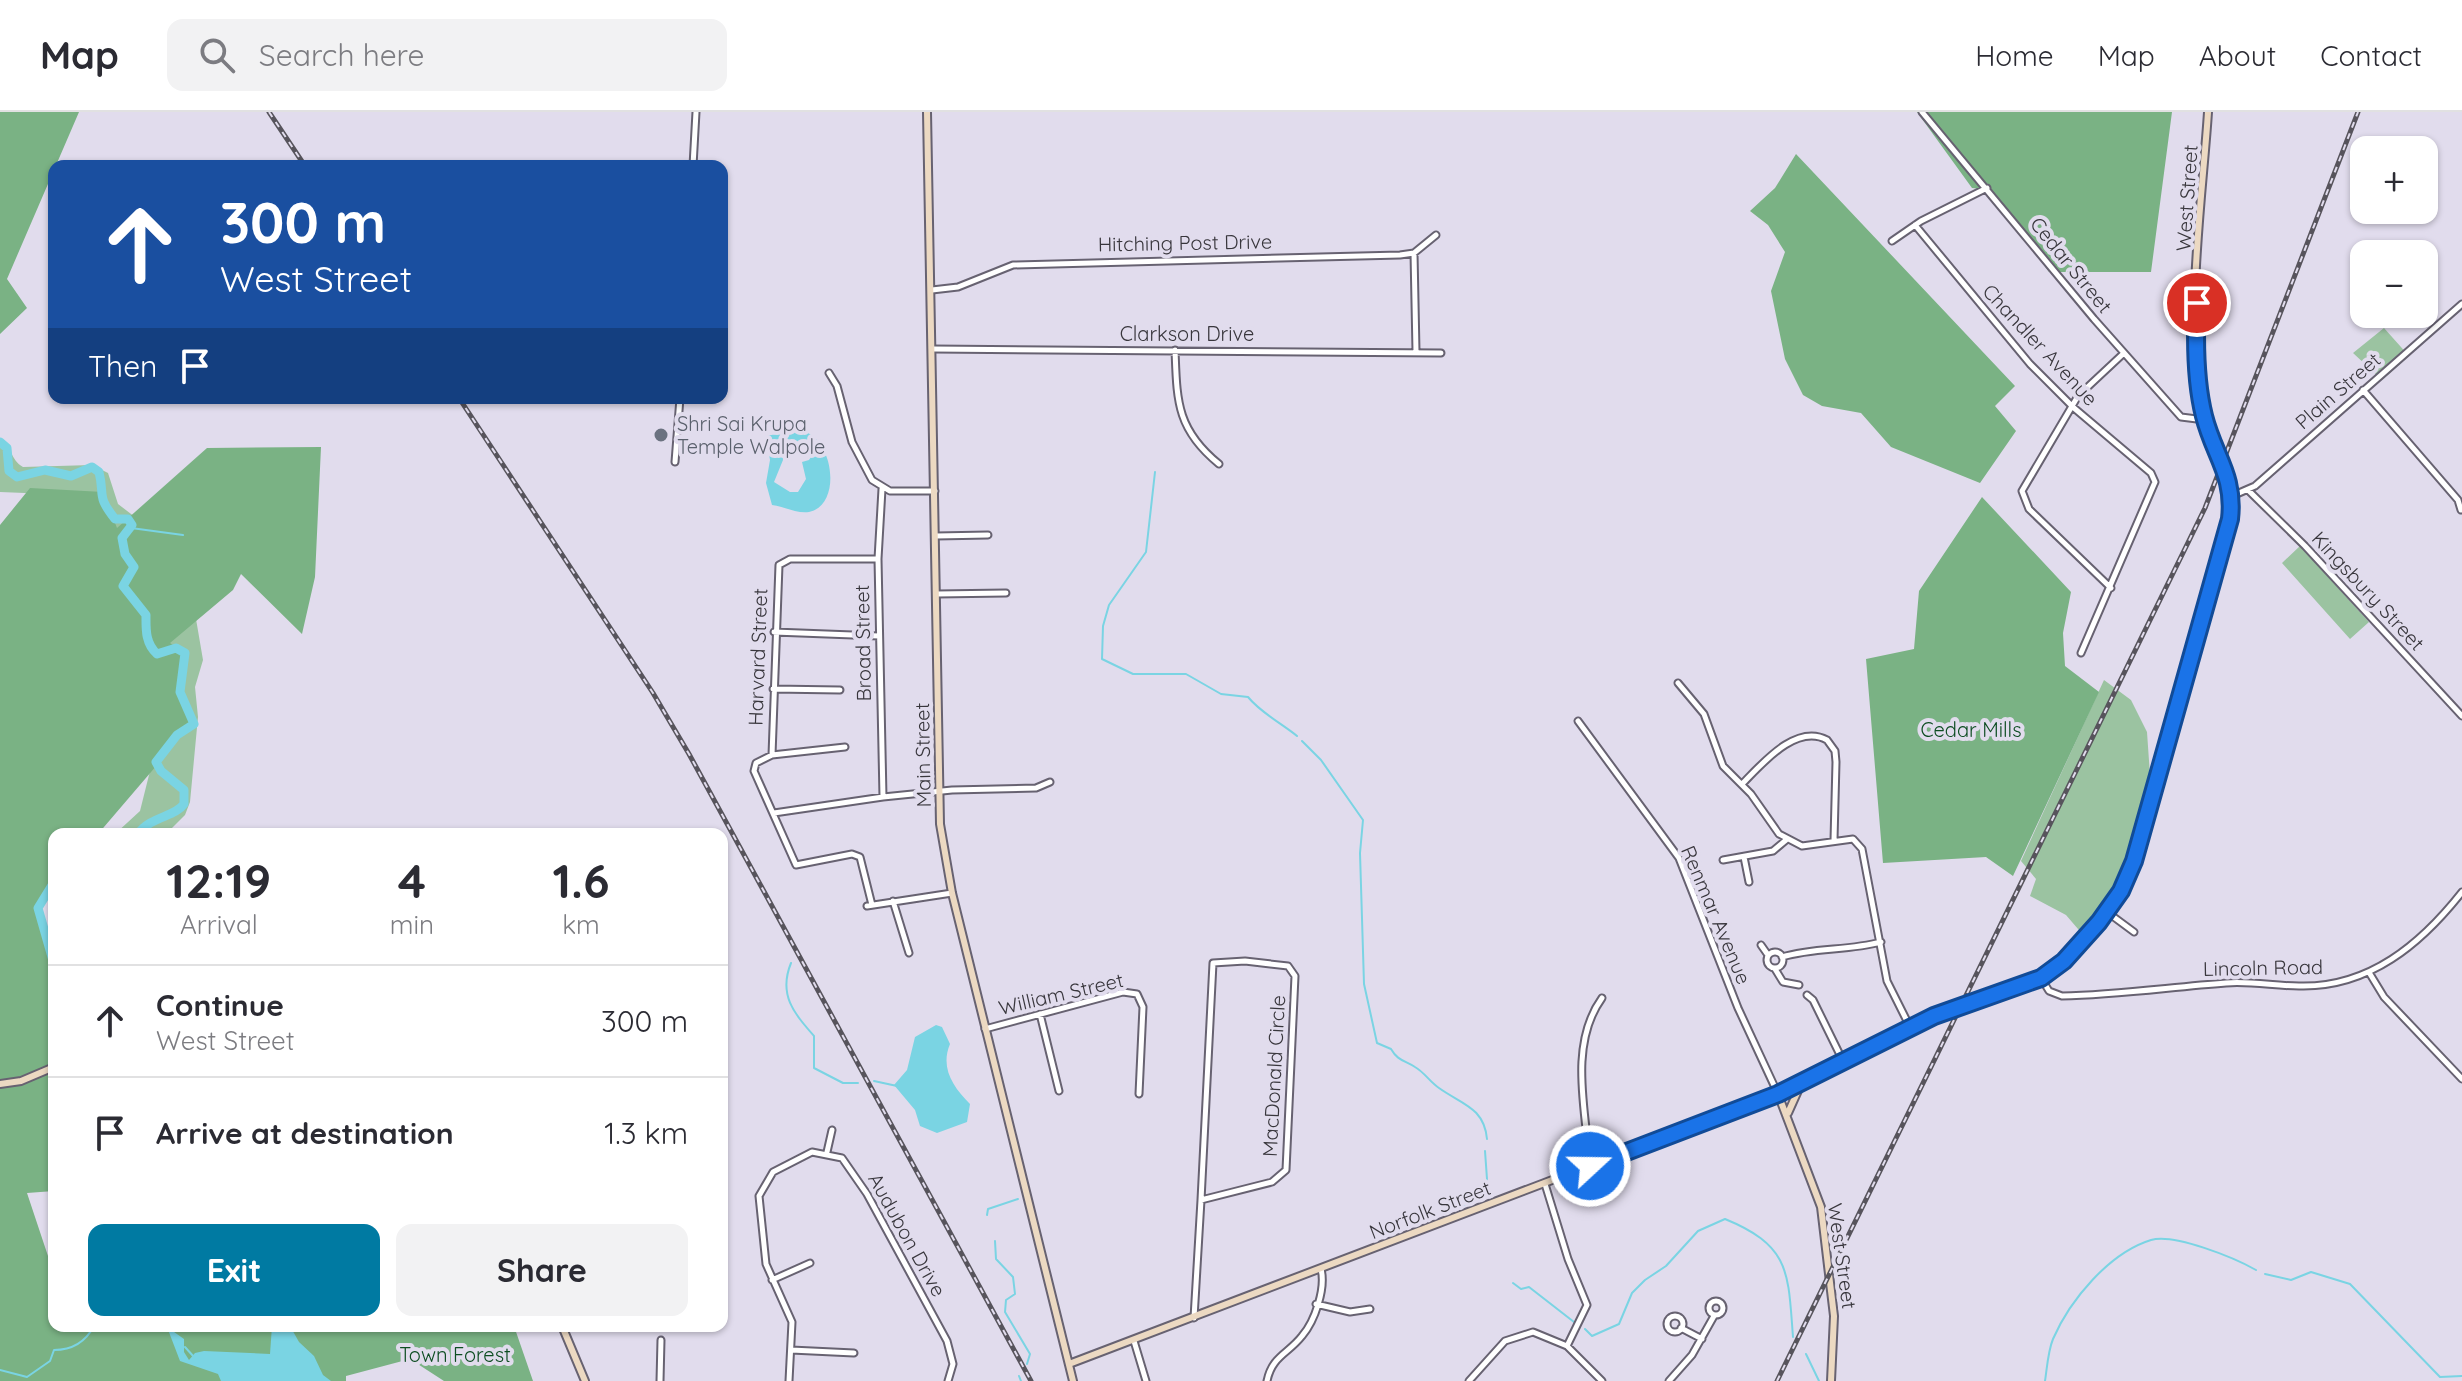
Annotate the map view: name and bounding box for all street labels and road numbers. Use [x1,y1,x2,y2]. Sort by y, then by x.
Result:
street label: West Street [2170,144,2203,252]
street label: Cedar Street [2025,212,2118,318]
street label: Hitching Post Drive [1098,228,1272,257]
street label: Chandler Avenue [1978,279,2103,411]
street label: Clarkson Drive [1120,321,1254,346]
street label: Plain Street [2290,347,2386,434]
street label: Kingsbury Street [2307,526,2430,656]
street label: Broad Street [849,584,876,702]
street label: Harvard Street [743,588,772,726]
street label: Main Street [909,702,936,808]
street label: Renmar Avenue [1676,842,1757,988]
street label: Lincoln Road [2203,954,2323,981]
street label: William Street [996,967,1126,1020]
street label: MacDonald Circle [1257,994,1290,1158]
street label: Audubon Drive [863,1169,952,1301]
street label: Norfolk Street [1365,1175,1494,1244]
street label: West Street [1823,1201,1862,1311]

